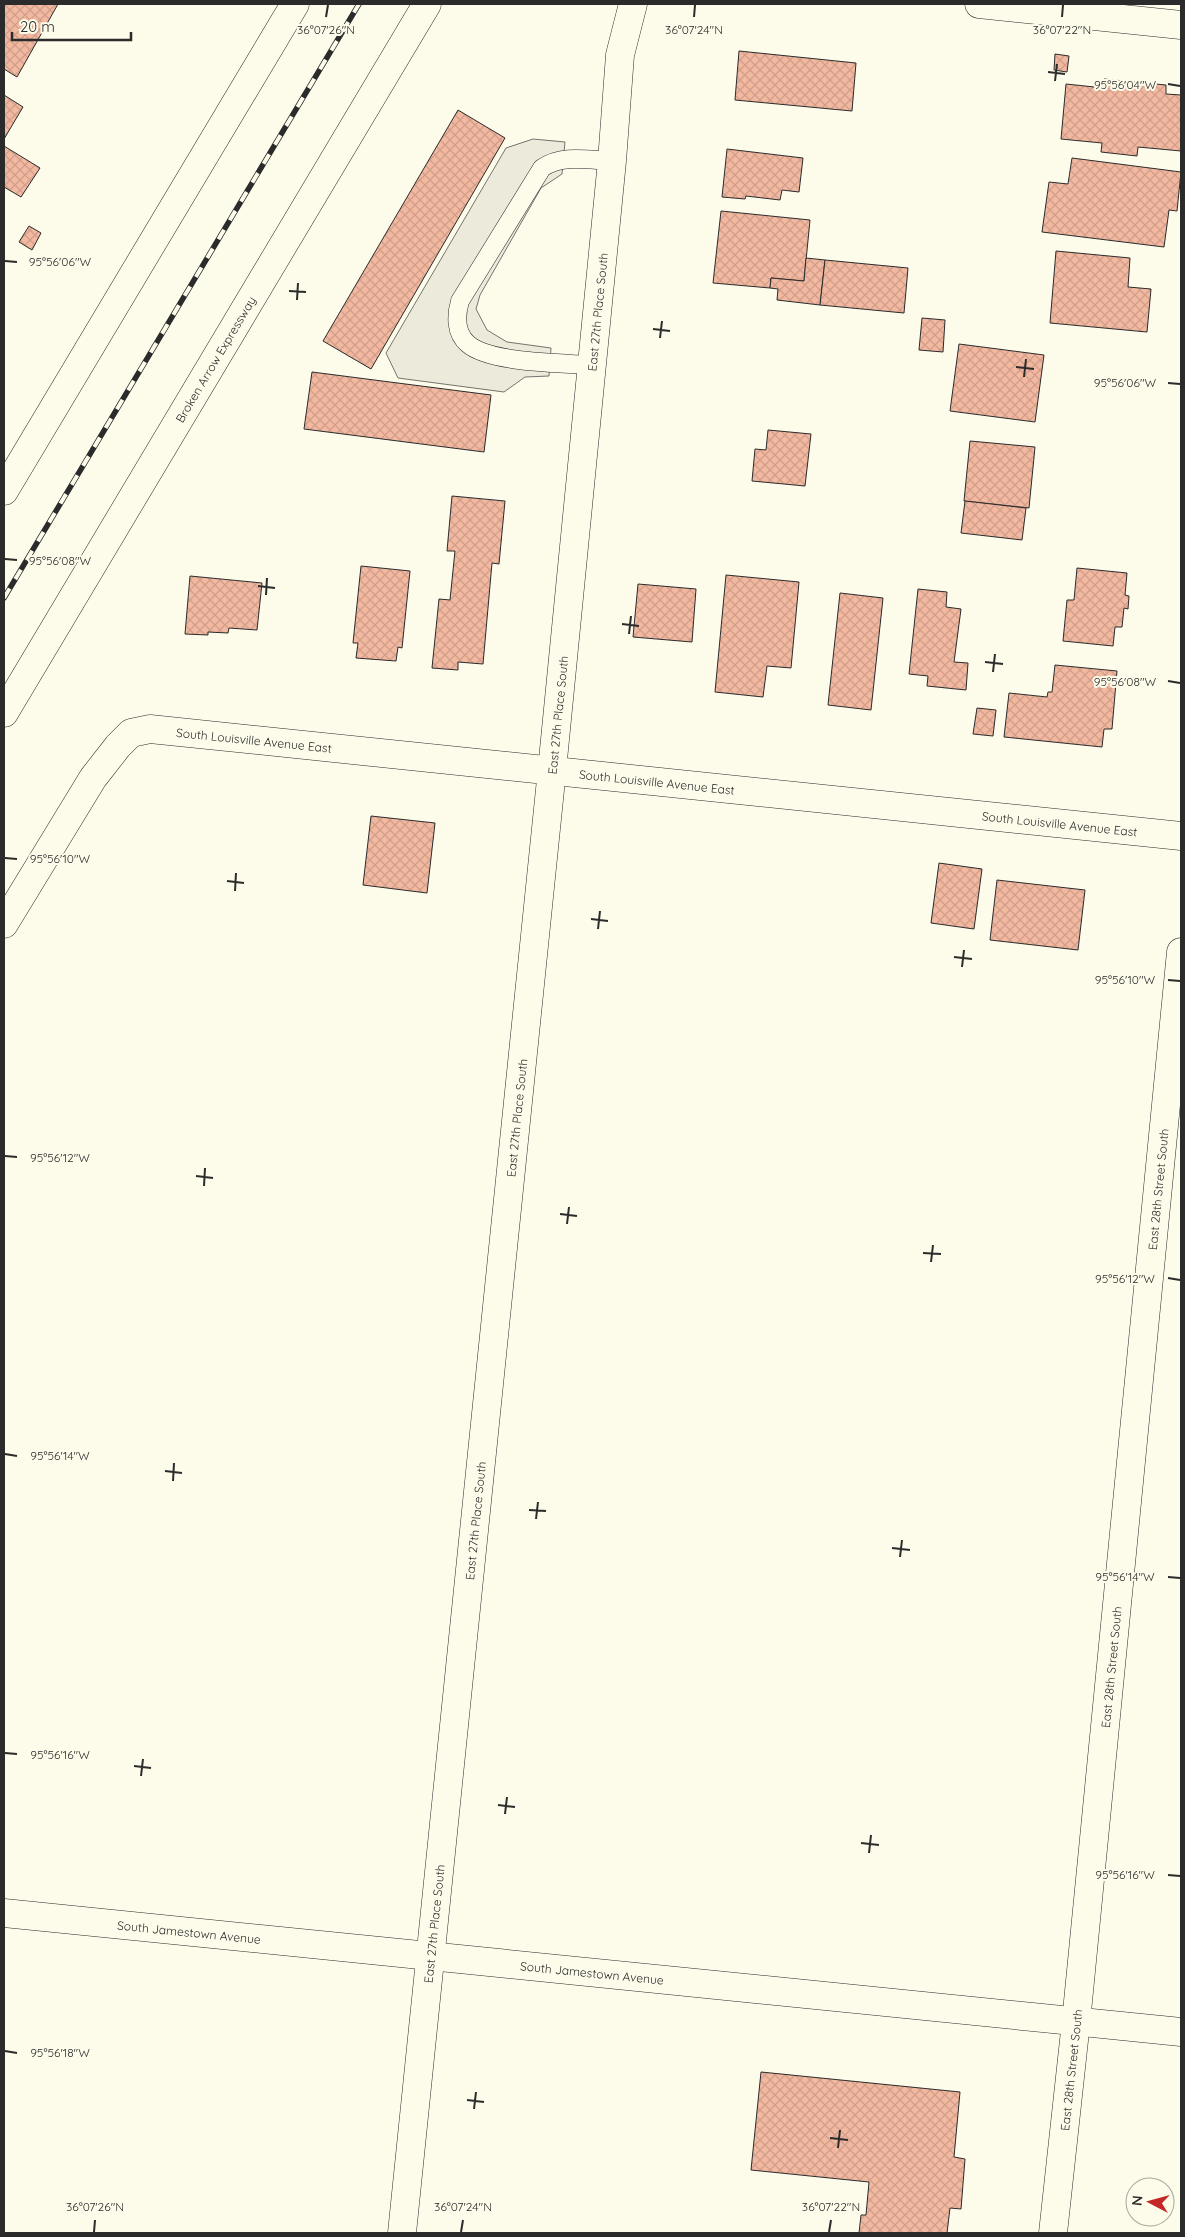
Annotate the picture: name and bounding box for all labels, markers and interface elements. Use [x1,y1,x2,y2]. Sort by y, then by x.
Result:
scale bar [12,10,131,42]
text: 20 m [20,17,55,36]
text: 36°07'26"N [297,22,355,37]
text: 36°07'24"N [665,22,723,37]
text: 36°07'22"N [1033,22,1091,37]
text: 95°56'04"W [1094,77,1156,92]
street label: East 27th Place South [584,252,610,372]
text: 95°56'06"W [29,254,92,269]
street label: Broken Arrow Expressway [172,293,259,425]
text: 95°56'06"W [1094,375,1157,390]
text: 95°56'08"W [29,553,92,568]
street label: East 27th Place South [544,655,571,775]
text: 95°56'08"W [1094,674,1157,689]
street label: South Louisville Avenue East [176,724,333,755]
street label: South Louisville Avenue East [578,766,735,797]
street label: South Louisville Avenue East [981,808,1138,839]
text: 95°56'10"W [30,851,91,866]
text: 95°56'10"W [1095,972,1156,987]
street label: East 27th Place South [503,1058,530,1178]
street label: East 28th Street South [1144,1128,1171,1251]
text: 95°56'12"W [30,1150,90,1165]
text: 95°56'12"W [1095,1271,1155,1286]
text: 95°56'14"W [30,1448,90,1463]
street label: East 27th Place South [461,1461,489,1581]
text: 95°56'14"W [1095,1569,1155,1584]
street label: East 28th Street South [1097,1605,1124,1729]
text: 95°56'16"W [30,1747,90,1762]
street label: East 27th Place South [420,1864,447,1984]
text: 95°56'16"W [1095,1867,1155,1882]
street label: South Jamestown Avenue [117,1917,262,1946]
street label: South Jamestown Avenue [520,1958,665,1987]
street label: East 28th Street South [1057,2008,1085,2132]
text: 95°56'18"W [30,2045,90,2060]
north arrow [1125,2177,1175,2227]
text: N [1128,2195,1147,2207]
text: 36°07'26"N [66,2199,124,2214]
text: 36°07'24"N [434,2199,492,2214]
text: 36°07'22"N [802,2199,860,2214]

